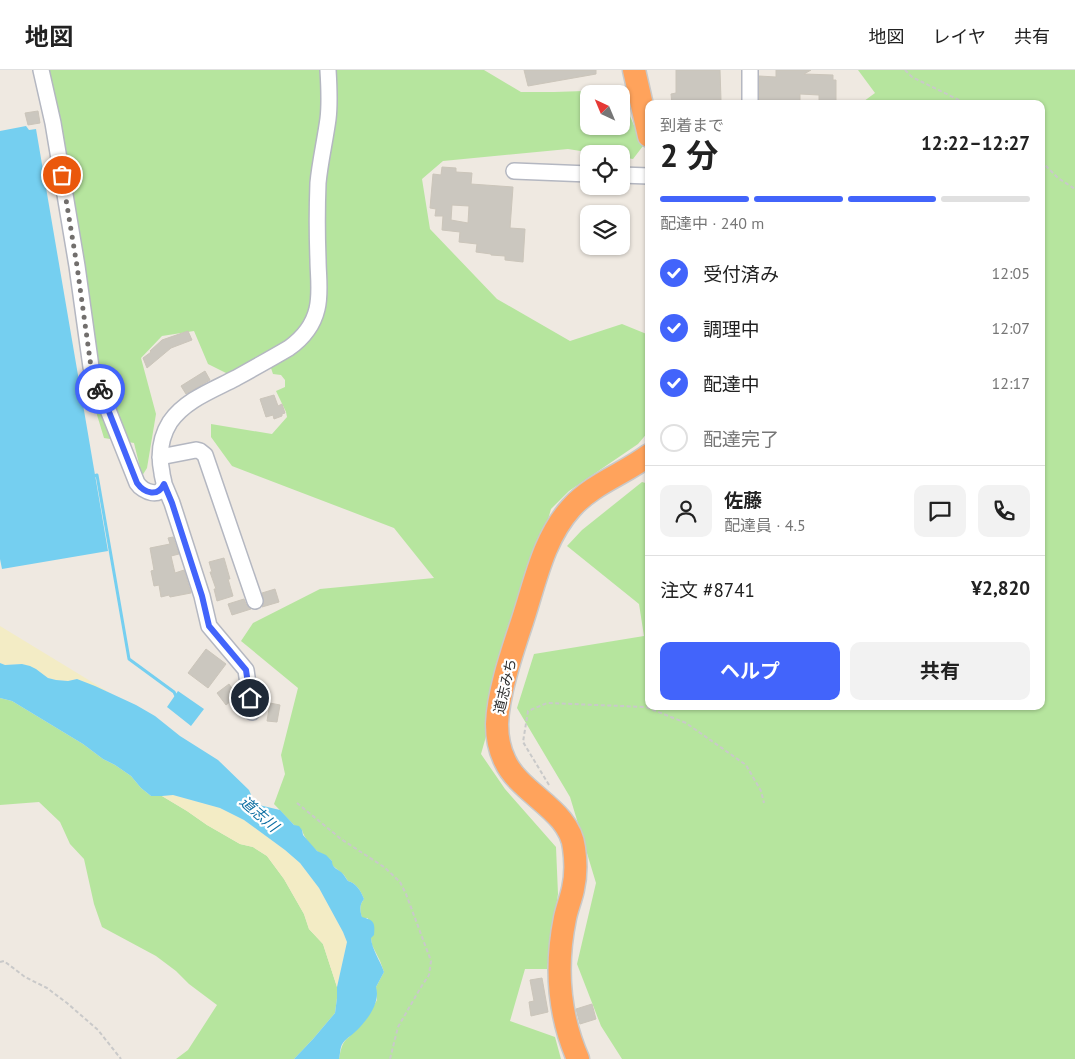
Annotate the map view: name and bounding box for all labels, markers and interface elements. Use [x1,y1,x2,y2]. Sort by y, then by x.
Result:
text: 地図 [25,21,73,52]
text: 地図 [869,25,905,48]
text: レイヤ [933,25,986,48]
text: 共有 [1014,25,1050,48]
north arrow [580,85,630,135]
map controls [580,85,630,255]
text: 到着まで [660,115,724,135]
text: 12:22–12:27 [921,131,1030,155]
text: 2 分 [660,134,718,176]
button: locate [580,145,630,195]
pin [41,154,83,196]
icon: bag [48,161,76,189]
button: layers [580,205,630,255]
text: 配達中 · 240 m [660,213,764,233]
icon: check [660,259,688,287]
text: 受付済み [703,262,779,286]
text: 12:05 [992,263,1030,283]
icon: check [660,314,688,342]
text: 調理中 [703,317,760,341]
text: 12:07 [992,318,1030,338]
courier [75,364,125,414]
icon: check [660,369,688,397]
text: 配達中 [703,372,760,396]
text: 12:17 [992,373,1030,393]
icon: bike [86,375,114,403]
text: 配達完了 [703,427,779,451]
button: person [660,485,712,537]
button: chat [914,485,966,537]
button: phone [978,485,1030,537]
text: 佐藤 [724,488,762,512]
text: 配達員 · 4.5 [724,515,806,535]
text: ¥2,820 [971,576,1030,600]
text: 注文 #8741 [660,578,755,602]
button: ヘルプ [660,642,840,700]
button: 共有 [850,642,1030,700]
street label: 道志みち [490,657,520,715]
pin [229,677,271,719]
icon: home [236,684,264,712]
water label: 道志川 [236,792,284,837]

